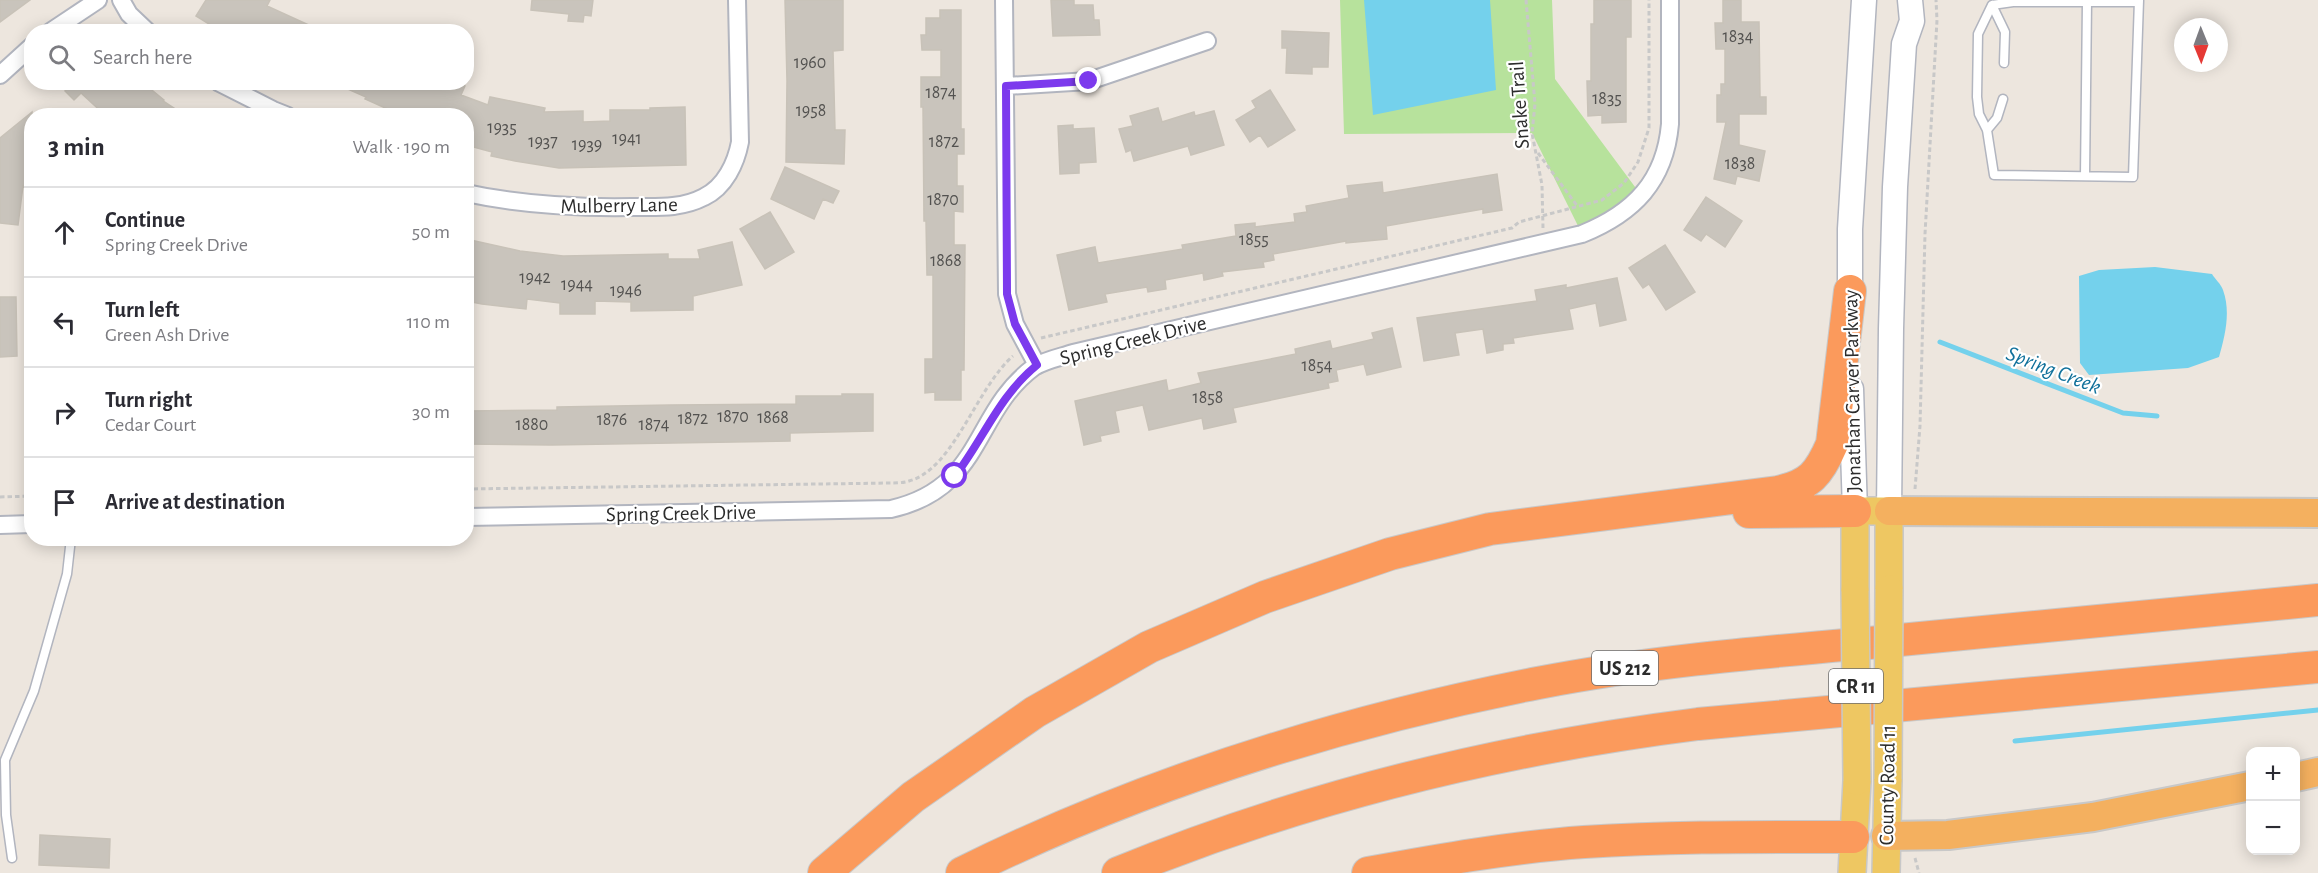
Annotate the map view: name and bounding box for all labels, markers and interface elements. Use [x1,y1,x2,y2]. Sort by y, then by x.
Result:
north arrow [2174,18,2228,72]
search box [24,24,474,90]
house number: 1834 [1723,28,1754,46]
icon: search [45,41,78,74]
text: Search here [93,46,192,68]
house number: 1960 [794,54,826,72]
street label: Snake Trail [1506,60,1533,150]
route end [1075,67,1101,93]
house number: 1874 [926,84,957,102]
house number: 1835 [1592,90,1622,108]
house number: 1958 [796,102,826,120]
house number: 1935 [487,119,517,137]
house number: 1941 [612,130,642,148]
house number: 1937 [528,133,558,151]
house number: 1872 [929,133,959,151]
text: 3 min [48,134,105,160]
house number: 1939 [572,136,602,154]
text: Walk · 190 m [353,137,450,157]
house number: 1838 [1725,155,1755,173]
house number: 1870 [927,191,959,209]
street label: Mulberry Lane [560,194,678,217]
text: Continue [105,209,185,231]
icon: ahead [48,216,81,249]
text: 50 m [412,222,450,242]
house number: 1855 [1239,231,1269,249]
text: Spring Creek Drive [105,235,248,255]
house number: 1868 [930,252,962,270]
house number: 1942 [519,269,551,287]
house number: 1944 [561,276,593,294]
house number: 1946 [610,282,642,300]
street label: Jonathan Carver Parkway [1840,290,1865,492]
text: Turn left [105,299,179,321]
icon: left [48,306,81,339]
text: 110 m [406,312,450,332]
street label: Spring Creek Drive [1058,312,1209,369]
text: Green Ash Drive [105,325,229,345]
water label: Spring Creek [2003,342,2104,399]
house number: 1854 [1302,357,1333,375]
text: Turn right [105,389,192,411]
house number: 1858 [1193,389,1223,407]
icon: right [48,396,81,429]
text: 30 m [412,402,450,422]
house number: 1870 [717,408,749,426]
house number: 1868 [757,409,789,427]
house number: 1872 [678,410,708,428]
house number: 1876 [597,411,627,429]
text: Cedar Court [105,415,196,435]
house number: 1880 [516,416,548,434]
house number: 1874 [639,416,670,434]
route start [941,462,967,488]
icon: arrive [48,486,81,519]
text: Arrive at destination [105,491,285,513]
street label: Spring Creek Drive [606,502,756,525]
road number: US 212 [1592,651,1658,685]
road number: CR 11 [1829,669,1883,703]
street label: County Road 11 [1876,724,1899,846]
map controls [2246,747,2300,855]
button: + [2246,747,2300,801]
button: − [2246,801,2300,855]

